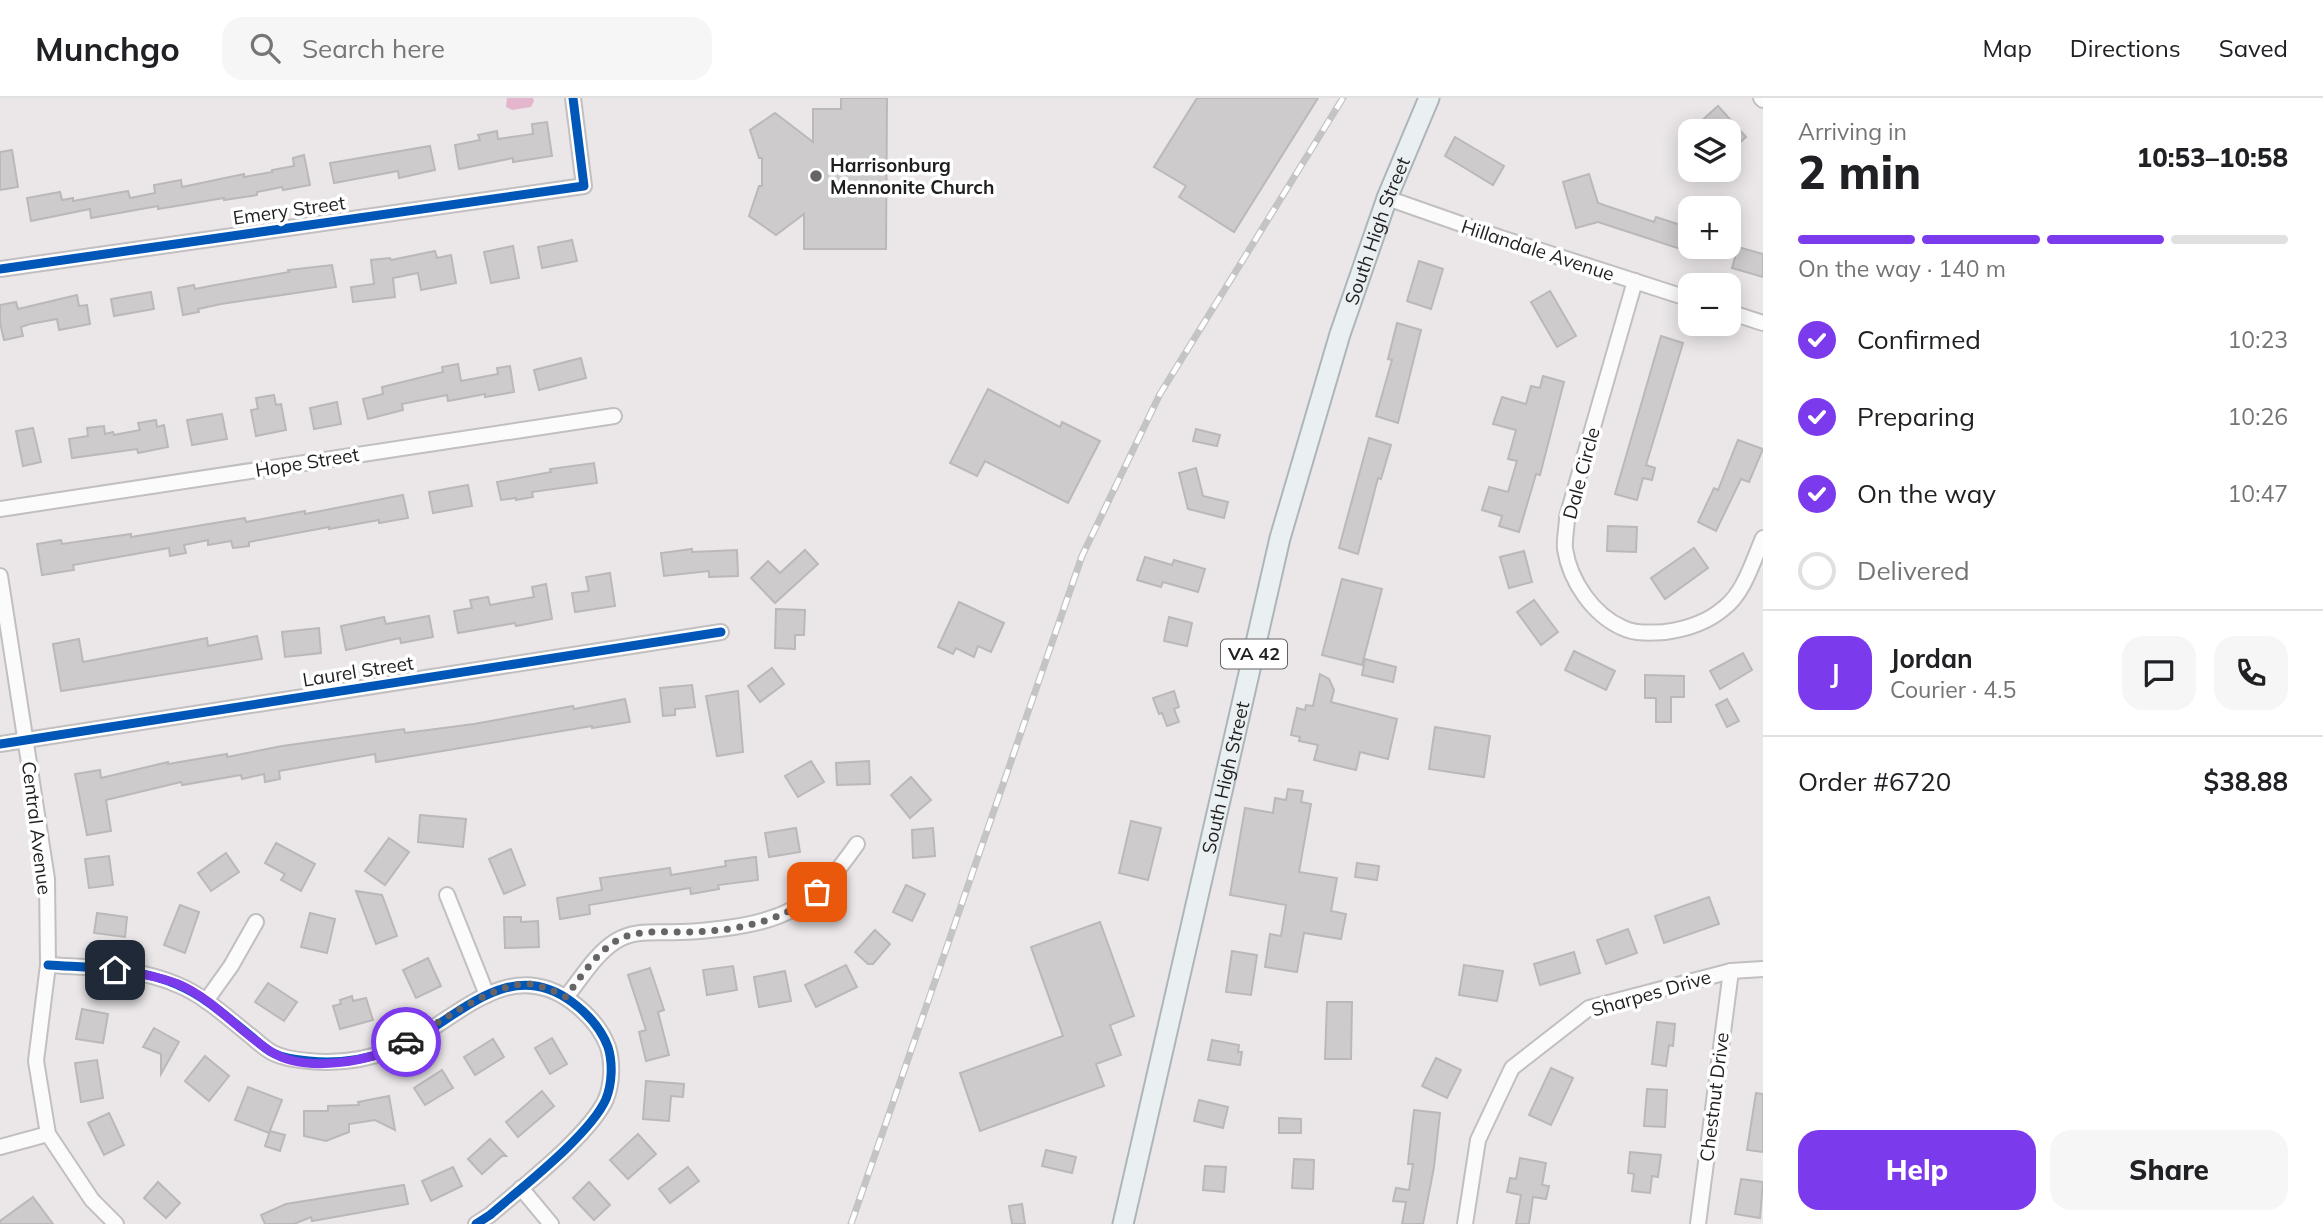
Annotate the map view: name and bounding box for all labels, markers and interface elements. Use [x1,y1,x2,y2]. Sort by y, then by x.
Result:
search box [222,17,712,80]
text: Munchgo [35,28,180,69]
icon: search [246,29,284,67]
text: Search here [302,32,445,65]
text: Map [1982,33,2032,63]
text: Directions [2070,33,2181,63]
text: Saved [2219,33,2288,63]
text: Arriving in [1798,117,1907,146]
map controls [1678,119,1741,336]
button: layers [1678,119,1741,182]
text: 10:53–10:58 [2137,141,2288,174]
text: 2 min [1798,143,1921,201]
place label: Harrisonburg Mennonite Church [830,153,994,199]
street label: South High Street [1339,153,1415,308]
marker: Harrisonburg Mennonite Church [808,168,824,184]
street label: Emery Street [231,190,347,230]
button: + [1678,196,1741,259]
street label: Hillandale Avenue [1458,214,1618,286]
text: On the way · 140 m [1798,254,2006,283]
button: − [1678,273,1741,336]
icon: check [1798,321,1836,359]
text: Confirmed [1857,323,1981,356]
text: 10:23 [2228,325,2288,354]
icon: check [1798,398,1836,436]
text: Preparing [1857,400,1975,433]
text: 10:26 [2228,402,2288,431]
street label: Dale Circle [1557,425,1605,521]
street label: Hope Street [253,442,361,482]
icon: check [1798,475,1836,513]
text: On the way [1857,477,1996,510]
text: 10:47 [2228,479,2288,508]
text: Delivered [1857,554,1970,587]
button: chat [2122,636,2196,710]
button: phone [2214,636,2288,710]
road number: VA 42 [1221,640,1287,668]
text: Jordan [1890,642,1973,675]
street label: Laurel Street [301,650,415,692]
text: J [1830,657,1840,690]
text: Courier · 4.5 [1890,675,2016,704]
street label: South High Street [1196,699,1254,856]
street label: Central Avenue [17,760,57,896]
text: Order #6720 [1798,765,1951,798]
text: $38.88 [2204,765,2288,798]
pin [787,862,847,922]
icon: bag [798,873,836,911]
pin [85,940,145,1000]
icon: home [96,951,134,989]
street label: Sharpes Drive [1588,964,1714,1022]
courier [371,1007,441,1077]
icon: car [387,1023,425,1061]
street label: Chestnut Drive [1694,1031,1734,1163]
button: Help [1798,1130,2036,1210]
button: Share [2050,1130,2288,1210]

